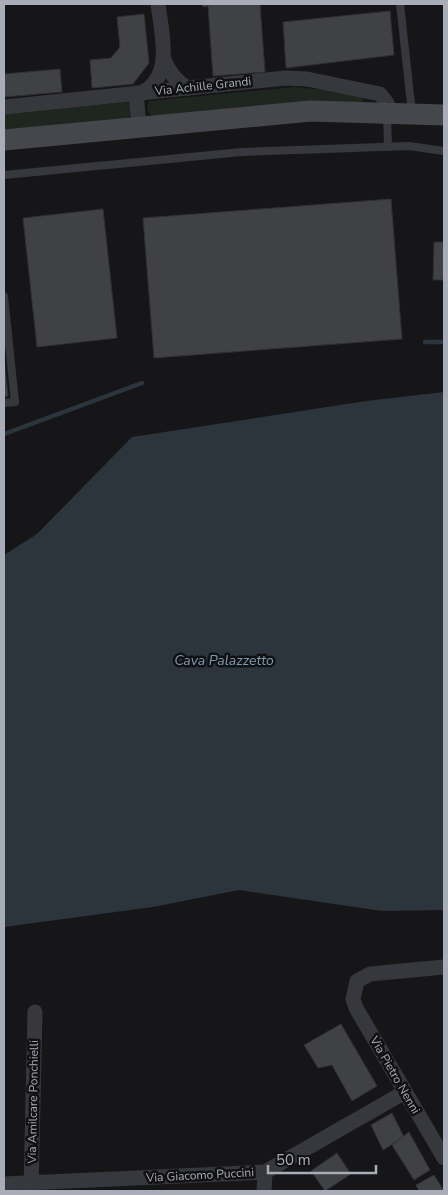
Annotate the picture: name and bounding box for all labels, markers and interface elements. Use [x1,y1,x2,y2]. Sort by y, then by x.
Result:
street label: Via Achille Grandi [153,73,252,99]
water label: Cava Palazzetto [174,651,274,670]
street label: Via Pietro Nenni [366,1032,424,1117]
street label: Via Amilcare Ponchielli [24,1040,42,1165]
scale bar [268,1142,376,1174]
text: 50 m [276,1150,311,1170]
street label: Via Giacomo Puccini [145,1164,254,1186]

